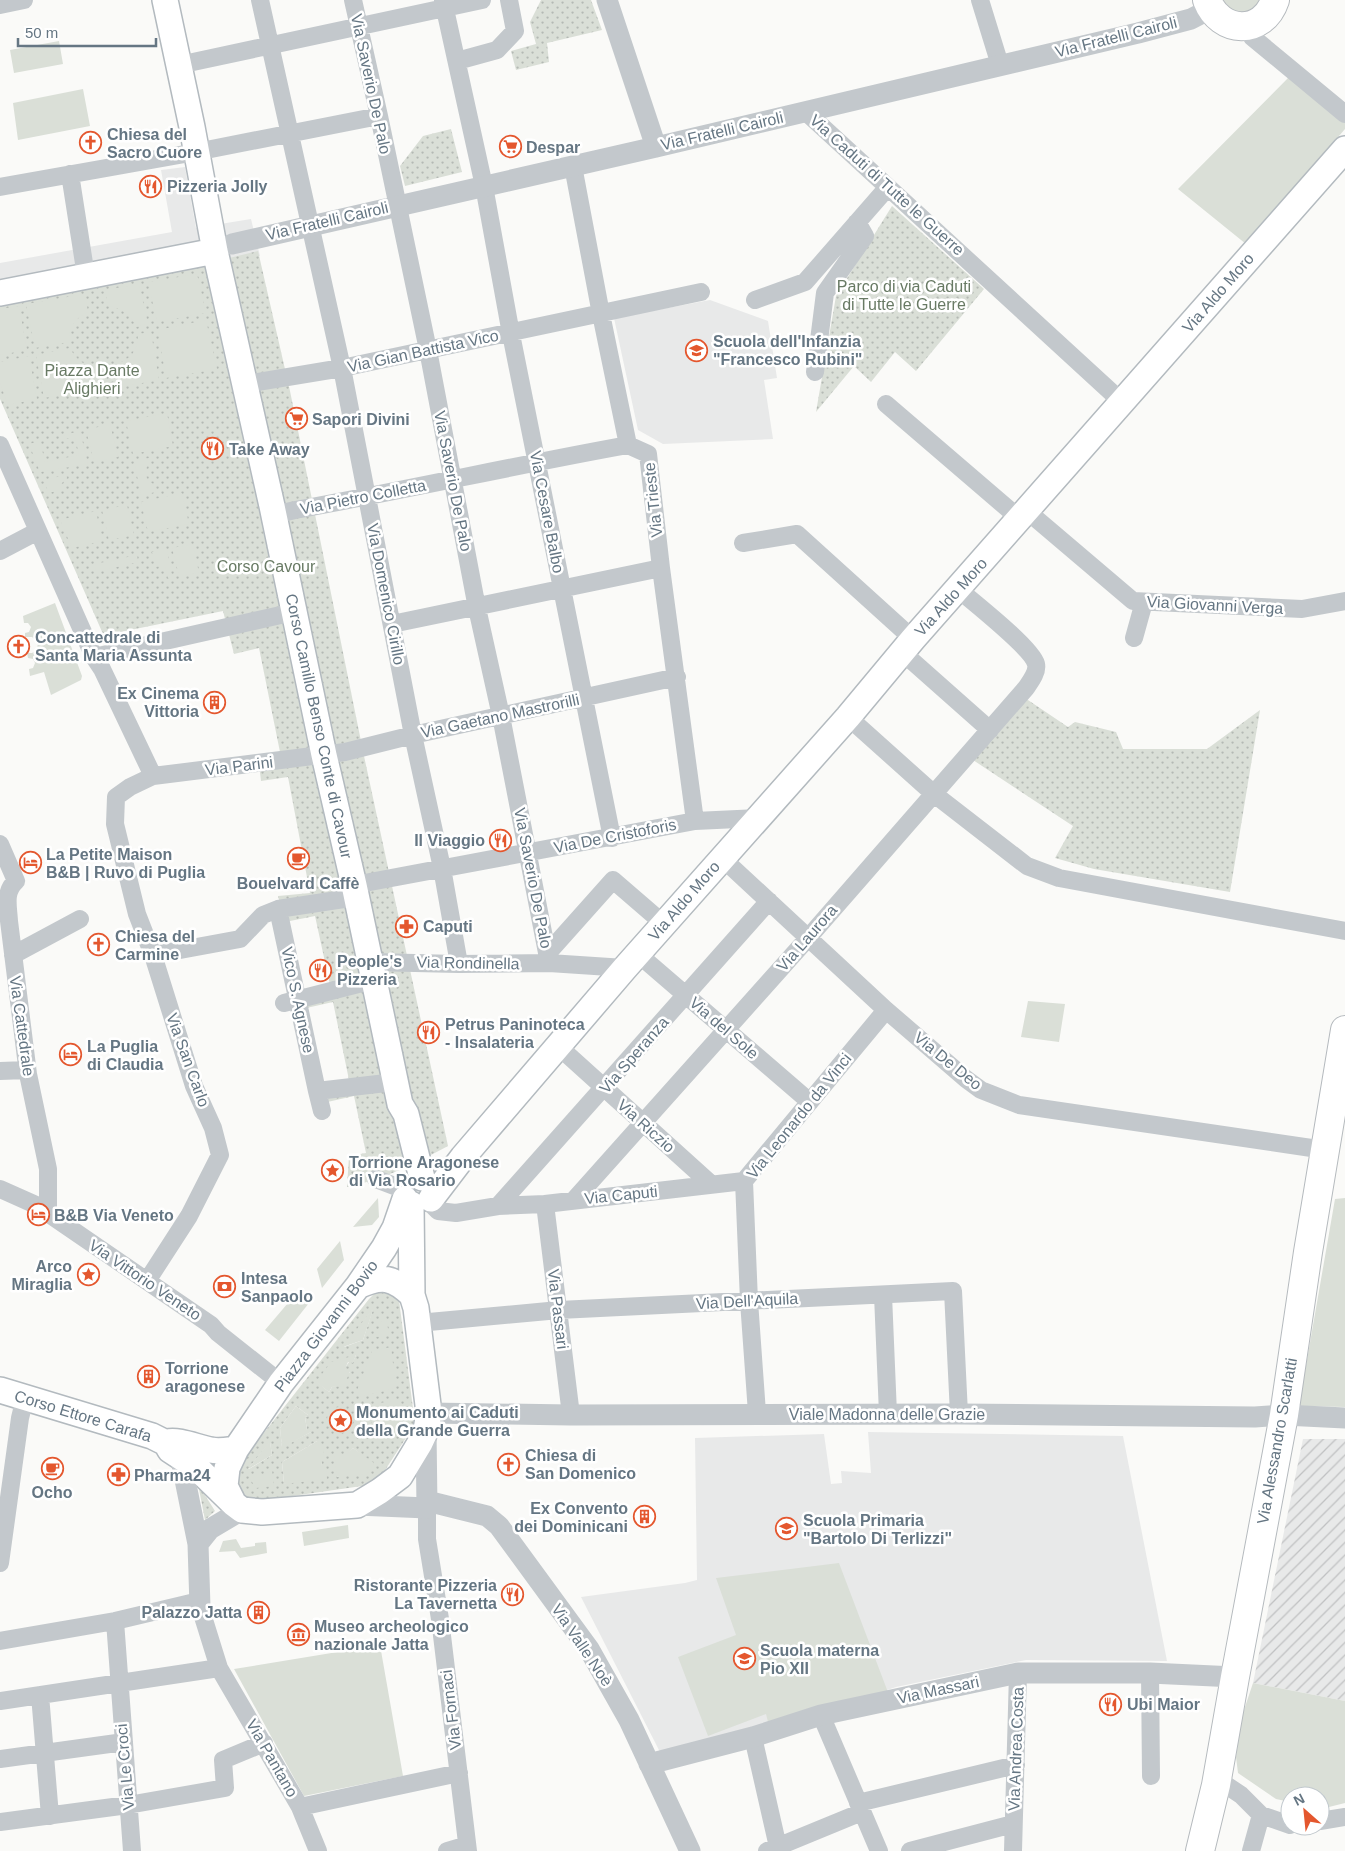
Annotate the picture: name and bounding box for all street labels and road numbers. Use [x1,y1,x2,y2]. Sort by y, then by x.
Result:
street label: Via Saverio De Palo [348,12,394,156]
street label: Via Fratelli Cairoli [1053,14,1179,60]
street label: Via Fratelli Cairoli [659,109,785,153]
street label: Via Caduti di Tutte le Guerre [806,111,968,259]
street label: Via Fratelli Cairoli [264,199,390,243]
street label: Via Aldo Moro [1179,250,1257,336]
street label: Via Gian Battista Vico [346,327,500,375]
street label: Via Saverio De Palo [431,409,475,553]
street label: Via Cesare Balbo [527,449,567,575]
street label: Via Trieste [641,462,665,538]
street label: Via Pietro Colletta [299,476,427,518]
street label: Via Domenico Cirillo [364,522,408,666]
street label: Via Aldo Moro [911,554,991,640]
street label: Corso Camillo Benso Conte di Cavour [283,592,356,861]
street label: Via Giovanni Verga [1146,593,1284,617]
street label: Via Gaetano Mastrorilli [419,691,581,741]
street label: Via Parini [204,753,274,779]
street label: Via Saverio De Palo [511,806,555,950]
street label: Via De Cristoforis [552,816,678,856]
street label: Via Aldo Moro [645,858,723,944]
street label: Via Laurora [774,901,841,975]
street label: Vico S. Agnese [278,945,318,1055]
street label: Via Rondinella [416,954,520,972]
street label: Via Cattedrale [7,975,37,1077]
street label: Via del Sole [686,994,762,1062]
street label: Via San Carlo [163,1011,213,1109]
street label: Via Speranza [596,1013,672,1097]
street label: Via De Deo [911,1029,985,1093]
street label: Via Leonardo da Vinci [743,1050,855,1182]
street label: Via Riczio [614,1096,678,1156]
street label: Via Caputi [584,1183,658,1207]
street label: Via Vittorio Veneto [86,1236,204,1324]
street label: Piazza Giovanni Bovio [271,1257,381,1395]
street label: Via Passari [545,1268,571,1350]
street label: Via Dell'Aquila [695,1290,799,1312]
street label: Via Alessandro Scarlatti [1254,1356,1300,1526]
street label: Corso Ettore Carafa [12,1387,154,1445]
street label: Viale Madonna delle Grazie [789,1406,985,1423]
street label: Via Valle Noè [548,1601,616,1689]
street label: Via Fornaci [438,1669,464,1751]
street label: Via Massari [895,1673,981,1707]
street label: Via Andrea Costa [1005,1687,1027,1811]
street label: Via Pantano [243,1716,301,1800]
street label: Via Le Croci [113,1723,137,1811]

